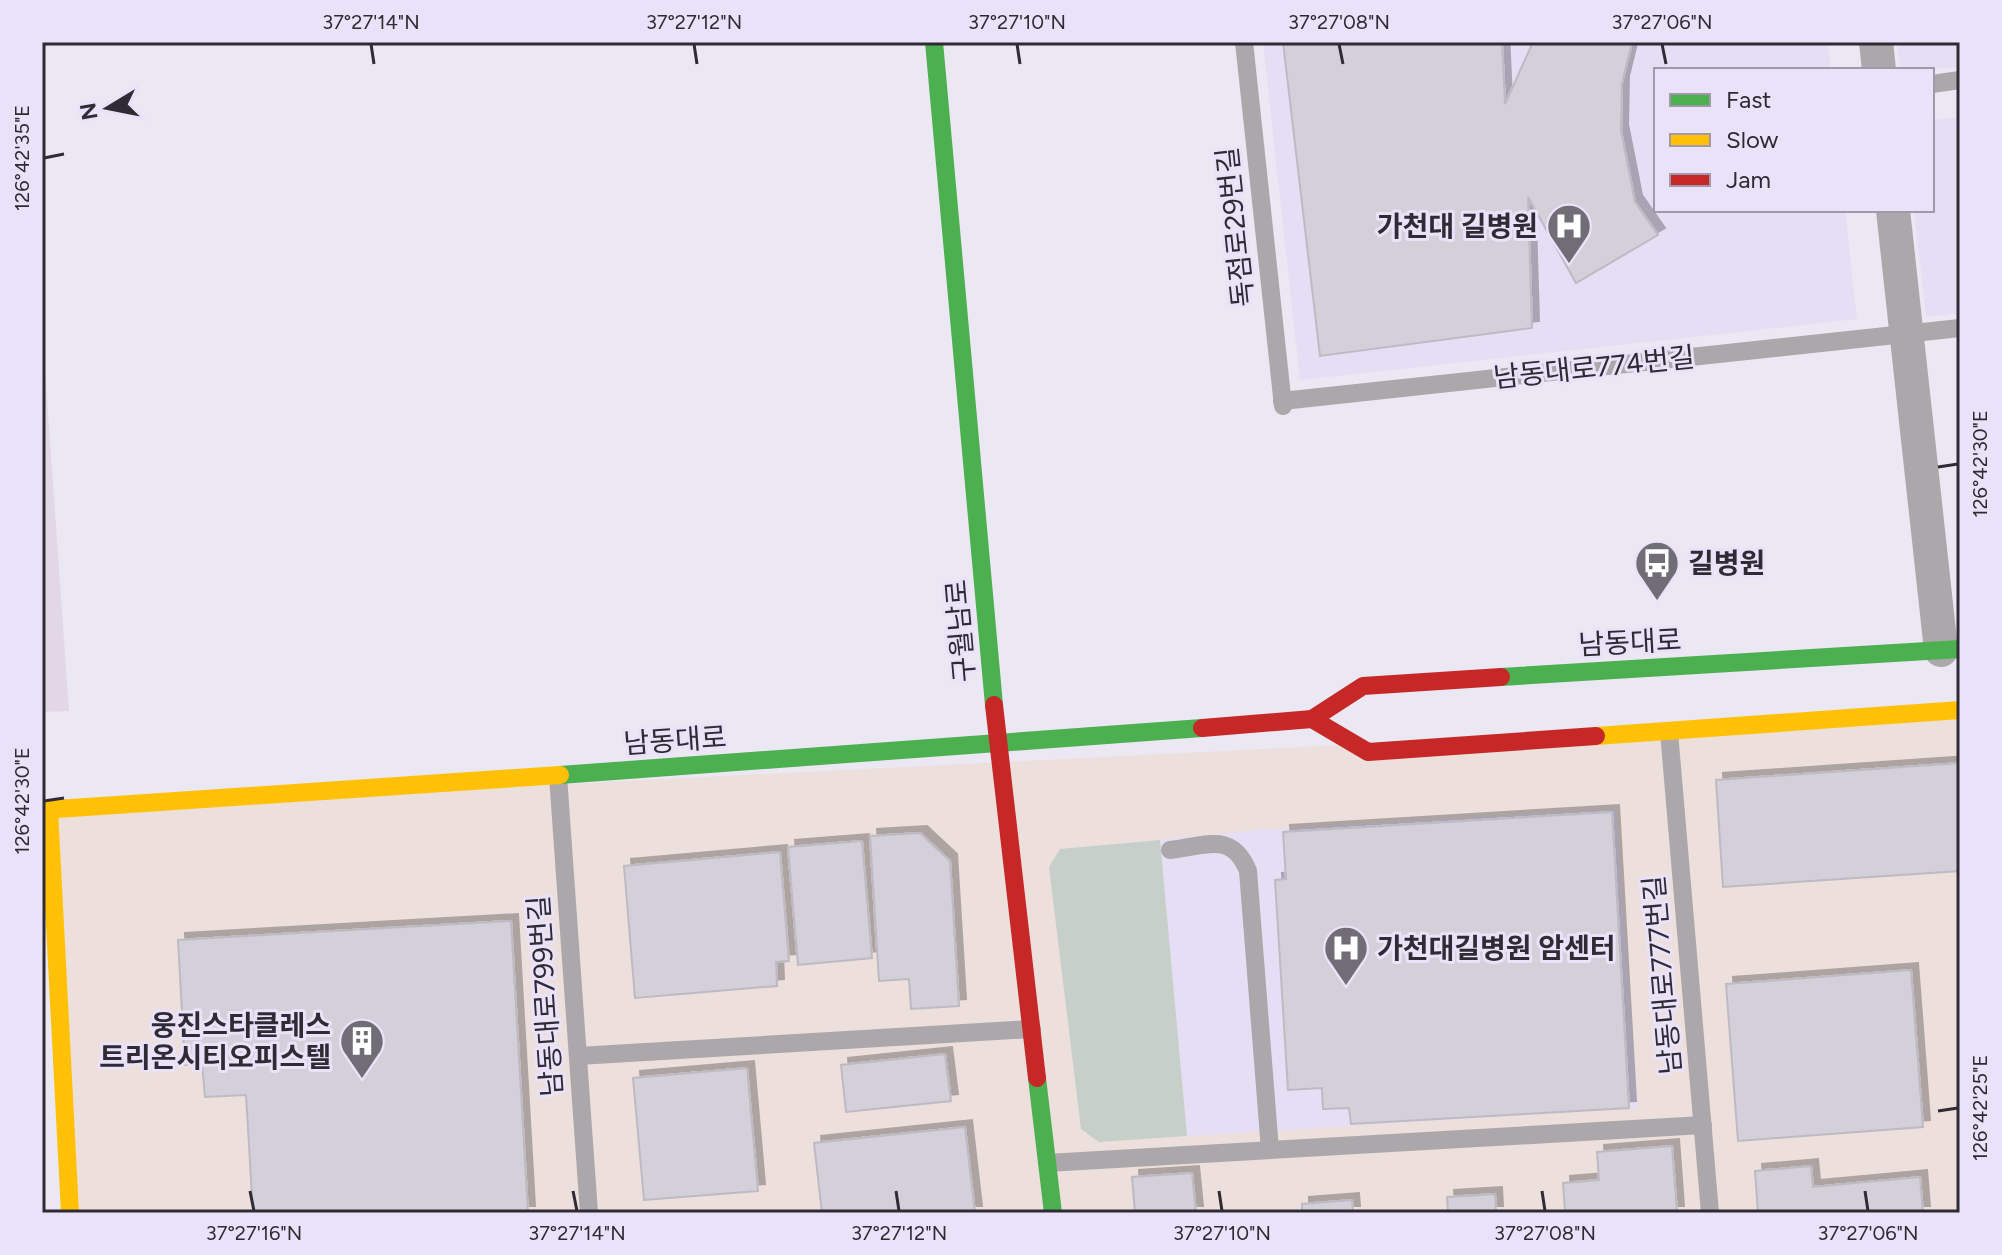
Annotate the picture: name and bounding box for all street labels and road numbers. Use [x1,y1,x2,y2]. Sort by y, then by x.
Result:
street label: 독점로29번길 [1210,146,1260,308]
street label: 남동대로774번길 [1492,340,1696,394]
street label: 구월남로 [939,578,981,684]
street label: 남동대로 [1578,622,1682,662]
street label: 남동대로 [622,719,728,761]
street label: 남동대로777번길 [1636,874,1688,1076]
street label: 남동대로799번길 [521,894,569,1098]

